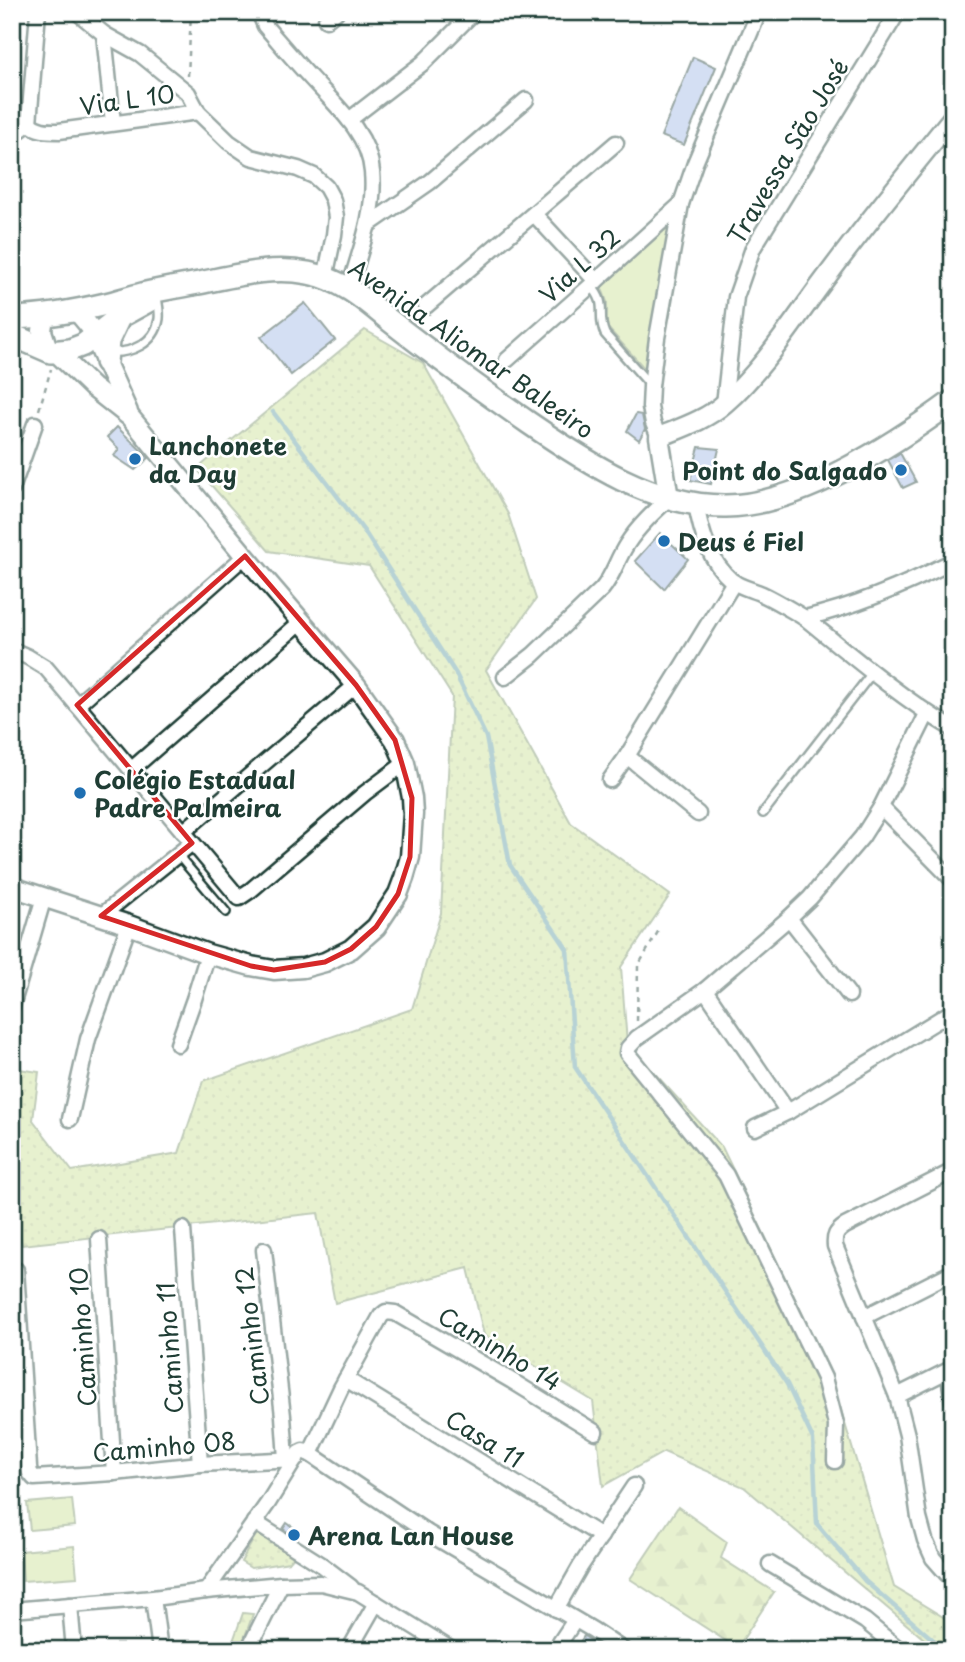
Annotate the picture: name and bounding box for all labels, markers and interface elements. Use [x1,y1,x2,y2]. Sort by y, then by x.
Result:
street label: Travessa São José [717,52,857,250]
street label: Via L 10 [77,75,177,123]
street label: Via L 32 [530,219,628,311]
street label: Avenida Aliomar Baleeiro [342,249,602,447]
place label: Lanchonete da Day [149,427,287,491]
marker: Lanchonete da Day [127,451,143,467]
place label: Point do Salgado [682,452,887,488]
marker: Point do Salgado [893,462,909,478]
place label: Deus é Fiel [678,523,804,559]
marker: Deus é Fiel [656,533,672,549]
place label: Colégio Estadual Padre Palmeira [94,761,295,825]
marker: Colégio Estadual Padre Palmeira [72,785,88,801]
street label: Caminho 12 [225,1265,277,1407]
street label: Caminho 10 [59,1266,105,1408]
street label: Caminho 11 [146,1281,192,1415]
street label: Caminho 14 [432,1297,568,1399]
street label: Casa 11 [439,1400,531,1476]
street label: Caminho 08 [91,1422,237,1470]
place label: Arena Lan House [307,1517,514,1553]
marker: Arena Lan House [286,1527,302,1543]

